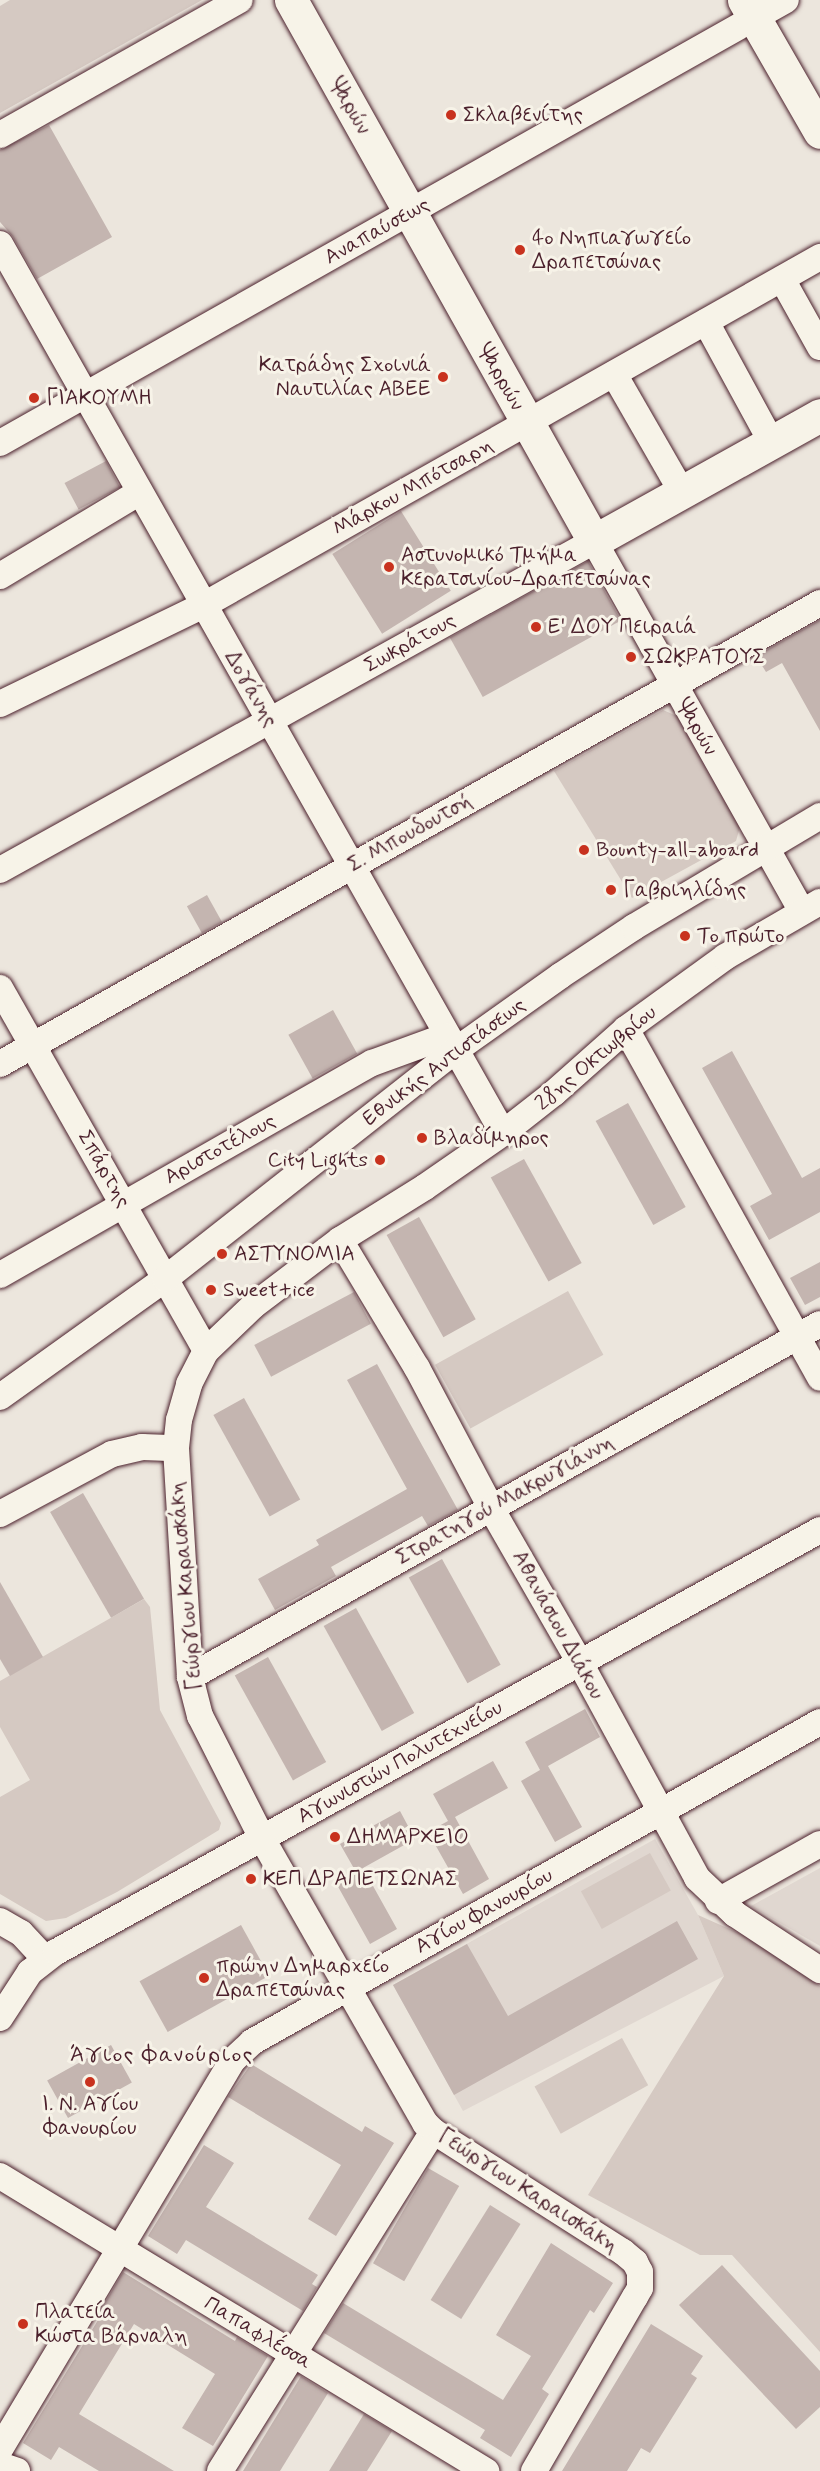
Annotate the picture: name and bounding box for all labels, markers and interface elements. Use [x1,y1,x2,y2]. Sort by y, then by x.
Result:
street label: Ψαρών [324,73,376,139]
place label: Σκλαβενίτης [463,102,583,128]
marker: Σκλαβενίτης [444,108,458,122]
street label: Αναπαύσεως [320,192,434,270]
place label: 4ο Νηπιαγωγείο Δραπετσώνας [532,225,691,275]
marker: 4ο Νηπιαγωγείο Δραπετσώνας [513,243,527,257]
street label: Ψαρρών [472,339,530,415]
place label: Κατράδης Σχοινιά Ναυτιλίας ΑΒΕΕ [259,352,431,402]
marker: Κατράδης Σχοινιά Ναυτιλίας ΑΒΕΕ [436,370,450,384]
place label: ΓΙΑΚΟΥΜΗ [46,385,152,411]
marker: ΓΙΑΚΟΥΜΗ [27,391,41,405]
street label: Μάρκου Μπότσαρη [328,432,498,542]
place label: Αστυνομικό Τμήμα Κερατσινίου-Δραπετσώνας [401,542,651,592]
marker: Αστυνομικό Τμήμα Κερατσινίου-Δραπετσώνας [382,560,396,574]
street label: Σωκράτους [360,608,460,678]
place label: Ε' ΔΟΥ Πειραιά [548,614,696,640]
marker: Ε' ΔΟΥ Πειραιά [529,620,543,634]
place label: ΣΩΚΡΑΤΟΥΣ [643,644,765,670]
street label: Δογάνης [219,646,283,732]
marker: ΣΩΚΡΑΤΟΥΣ [624,650,638,664]
street label: Ψαρών [671,694,723,760]
street label: Σ. Μπουδουτσή [343,788,477,878]
place label: Bounty-all-aboard [596,837,759,863]
marker: Bounty-all-aboard [577,843,591,857]
place label: Γαβριηλίδης [623,877,746,903]
marker: Γαβριηλίδης [604,883,618,897]
place label: Το πρώτο [697,923,785,949]
marker: Το πρώτο [678,929,692,943]
street label: Εθνικής Αντιστάσεως [357,992,531,1132]
street label: 28ης Οκτωβρίου [530,1000,662,1116]
street label: Αριστοτέλους [160,1108,280,1190]
place label: Βλαδίμηρος [434,1125,549,1151]
street label: Σπάρτης [72,1126,136,1212]
marker: Βλαδίμηρος [415,1131,429,1145]
place label: City Lights [268,1147,368,1173]
marker: City Lights [373,1153,387,1167]
place label: ΑΣΤΥΝΟΜΙΑ [234,1241,355,1267]
marker: ΑΣΤΥΝΟΜΙΑ [215,1247,229,1261]
place label: Sweet+ice [223,1277,315,1303]
marker: Sweet+ice [204,1283,218,1297]
street label: Στρατηγού Μακρυγιάννη [392,1430,618,1570]
street label: Γεώργιου Καραισκάκη [164,1481,208,1691]
street label: Αθανάσιου Διάκου [507,1546,609,1704]
street label: Αγωνιστών Πολυτεχνείου [293,1695,507,1829]
place label: ΔΗΜΑΡΧΕΙΟ [347,1824,469,1850]
marker: ΔΗΜΑΡΧΕΙΟ [328,1830,342,1844]
street label: Αγίου Φανουρίου [411,1863,557,1959]
place label: ΚΕΠ ΔΡΑΠΕΤΣΩΝΑΣ [263,1866,458,1892]
marker: ΚΕΠ ΔΡΑΠΕΤΣΩΝΑΣ [244,1872,258,1886]
place label: πρώην Δημαρχείο Δραπετσώνας [216,1953,389,2003]
marker: πρώην Δημαρχείο Δραπετσώνας [197,1971,211,1985]
district label: Άγιος Φανούριος [70,2043,254,2069]
marker: Ι. Ν. Αγίου Φανουρίου [83,2075,97,2089]
place label: Ι. Ν. Αγίου Φανουρίου [42,2091,138,2141]
street label: Γεώργιου Καραισκάκη [433,2123,623,2259]
street label: Παπαφλέσσα [200,2291,316,2375]
place label: Πλατεία Κώστα Βάρναλη [35,2299,187,2349]
marker: Πλατεία Κώστα Βάρναλη [16,2317,30,2331]

